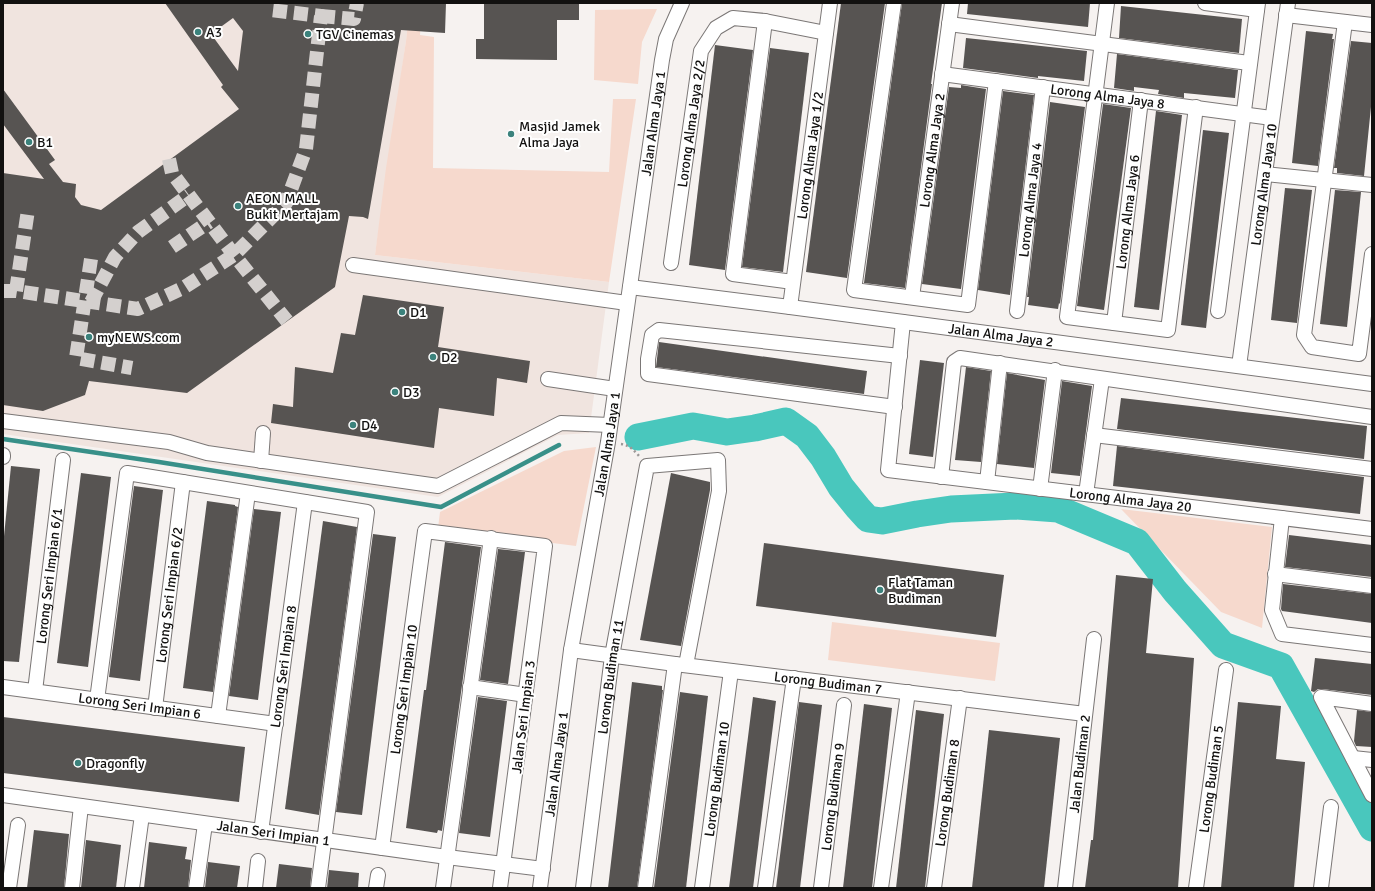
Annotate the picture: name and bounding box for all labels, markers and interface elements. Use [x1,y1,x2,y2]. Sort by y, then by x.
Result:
place label: A3 [206,24,222,41]
place label: TGV Cinemas [316,26,394,43]
marker: A3 [193,27,203,37]
marker: TGV Cinemas [303,29,313,39]
street label: Lorong Alma Jaya 2/2 [674,58,709,188]
street label: Jalan Alma Jaya 1 [638,70,669,177]
street label: Lorong Alma Jaya 8 [1049,81,1166,113]
street label: Lorong Alma Jaya 1/2 [794,90,827,220]
street label: Lorong Alma Jaya 2 [916,92,949,209]
place label: Masjid Jamek Alma Jaya [519,118,600,151]
street label: Lorong Alma Jaya 10 [1247,123,1281,247]
marker: Masjid Jamek Alma Jaya [506,129,516,139]
place label: B1 [37,134,53,151]
marker: B1 [24,137,34,147]
street label: Lorong Alma Jaya 4 [1015,141,1046,258]
street label: Lorong Alma Jaya 6 [1113,154,1143,270]
place label: AEON MALL Bukit Mertajam [246,190,339,223]
marker: AEON MALL Bukit Mertajam [233,201,243,211]
place label: D1 [410,304,427,321]
marker: D1 [397,307,407,317]
street label: Jalan Alma Jaya 2 [947,320,1054,351]
place label: myNEWS.com [97,329,180,346]
marker: myNEWS.com [84,332,94,342]
place label: D2 [441,349,458,366]
marker: D2 [428,352,438,362]
place label: D3 [403,384,420,401]
marker: D3 [390,387,400,397]
street label: Jalan Alma Jaya 1 [590,391,624,498]
place label: D4 [361,417,378,434]
marker: D4 [348,420,358,430]
street label: Lorong Alma Jaya 20 [1068,484,1192,516]
street label: Lorong Seri Impian 6/1 [33,507,66,645]
street label: Lorong Seri Impian 6/2 [153,526,186,664]
place label: Flat Taman Budiman [888,574,953,607]
marker: Flat Taman Budiman [875,585,885,595]
street label: Lorong Seri Impian 8 [267,604,300,729]
street label: Lorong Budiman 11 [594,618,628,735]
street label: Lorong Seri Impian 10 [387,623,421,756]
street label: Jalan Seri Impian 3 [508,660,539,775]
street label: Lorong Budiman 7 [773,668,883,698]
street label: Lorong Seri Impian 6 [77,689,202,723]
street label: Jalan Alma Jaya 1 [541,711,572,818]
street label: Jalan Budiman 2 [1066,714,1094,814]
street label: Lorong Budiman 10 [701,720,733,838]
street label: Lorong Budiman 5 [1196,724,1227,834]
street label: Lorong Budiman 8 [932,738,963,848]
street label: Lorong Budiman 9 [818,742,848,852]
place label: Dragonfly [86,755,145,772]
marker: Dragonfly [73,758,83,768]
street label: Jalan Seri Impian 1 [216,817,331,850]

